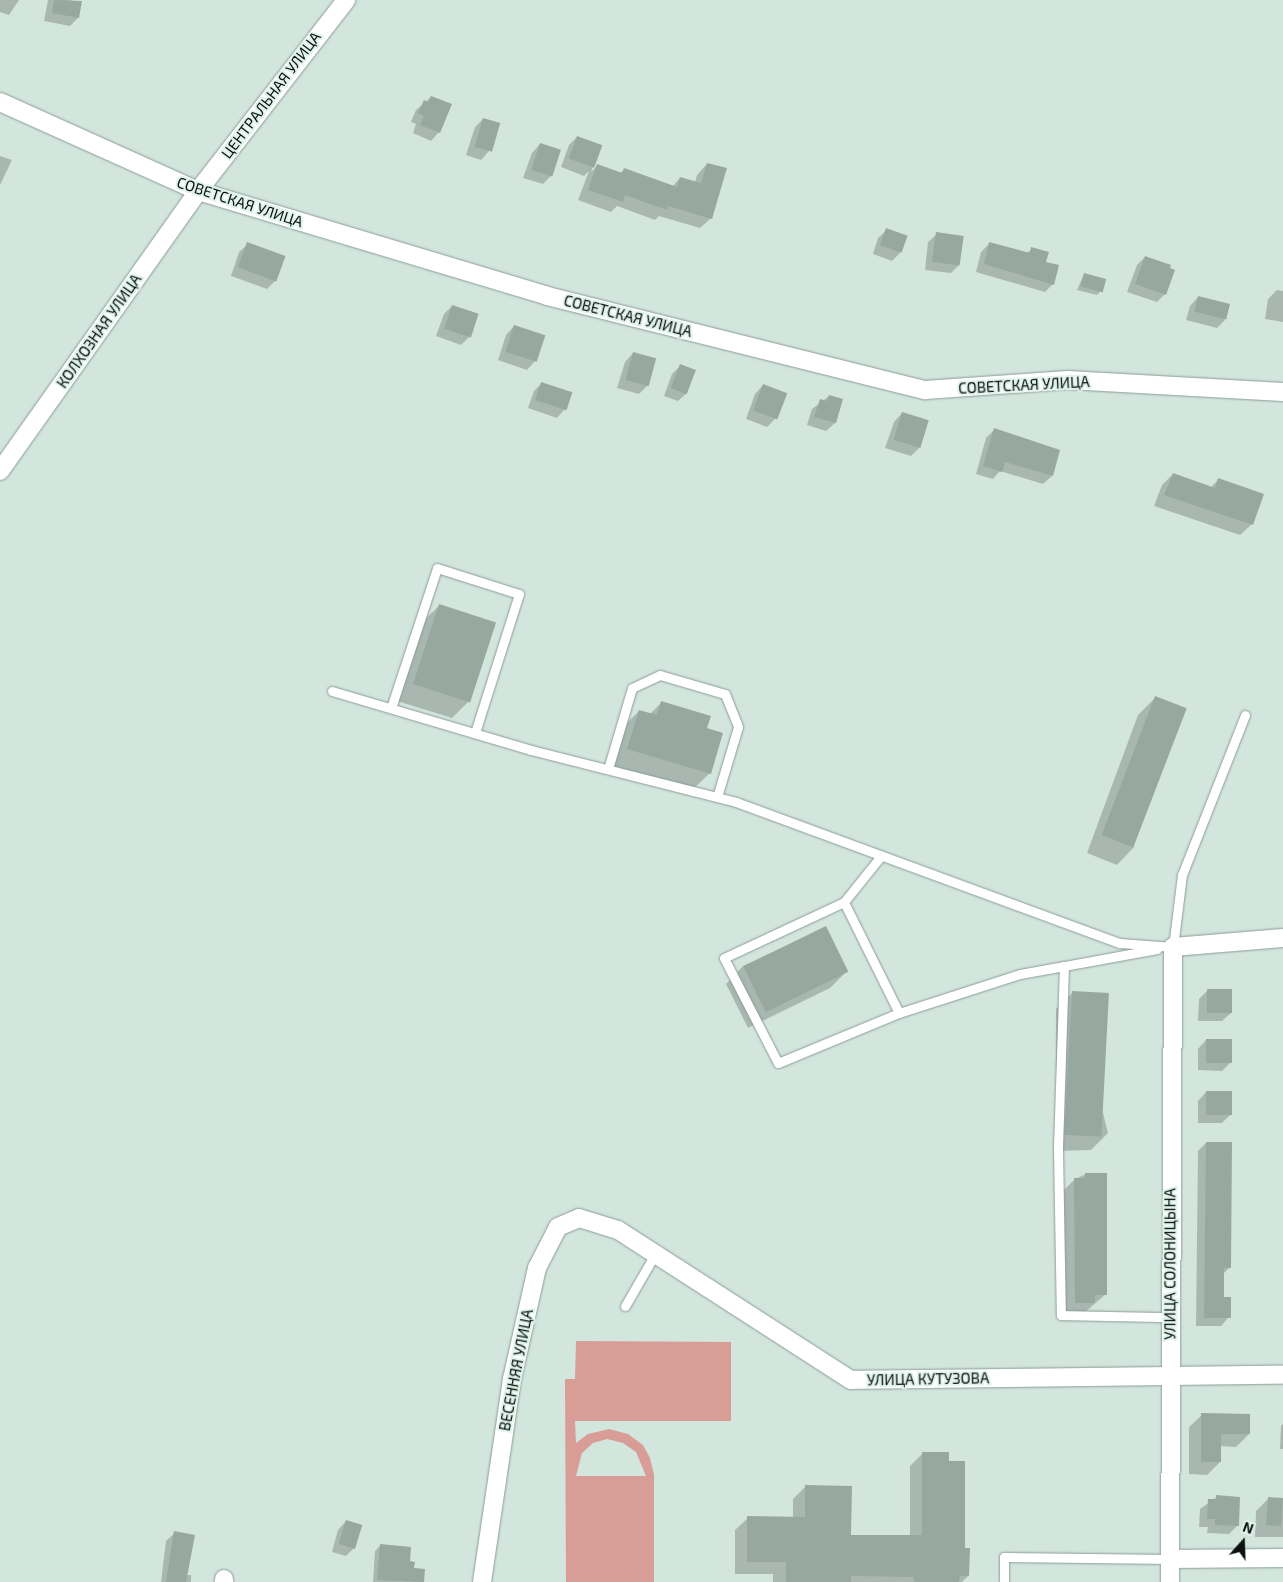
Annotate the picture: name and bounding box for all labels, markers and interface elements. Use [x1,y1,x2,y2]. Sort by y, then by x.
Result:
street label: ЦЕНТРАЛЬНАЯ УЛИЦА [218,28,324,162]
street label: СОВЕТСКАЯ УЛИЦА [175,173,305,231]
street label: КОЛХОЗНАЯ УЛИЦА [53,271,145,391]
street label: СОВЕТСКАЯ УЛИЦА [562,291,694,341]
street label: СОВЕТСКАЯ УЛИЦА [958,373,1090,397]
street label: УЛИЦА СОЛОНИЦЫНА [1161,1188,1179,1340]
street label: ВЕСЕННЯЯ УЛИЦА [495,1307,537,1433]
street label: УЛИЦА КУТУЗОВА [867,1369,989,1389]
north arrow [1218,1517,1268,1567]
text: N [1241,1518,1256,1537]

